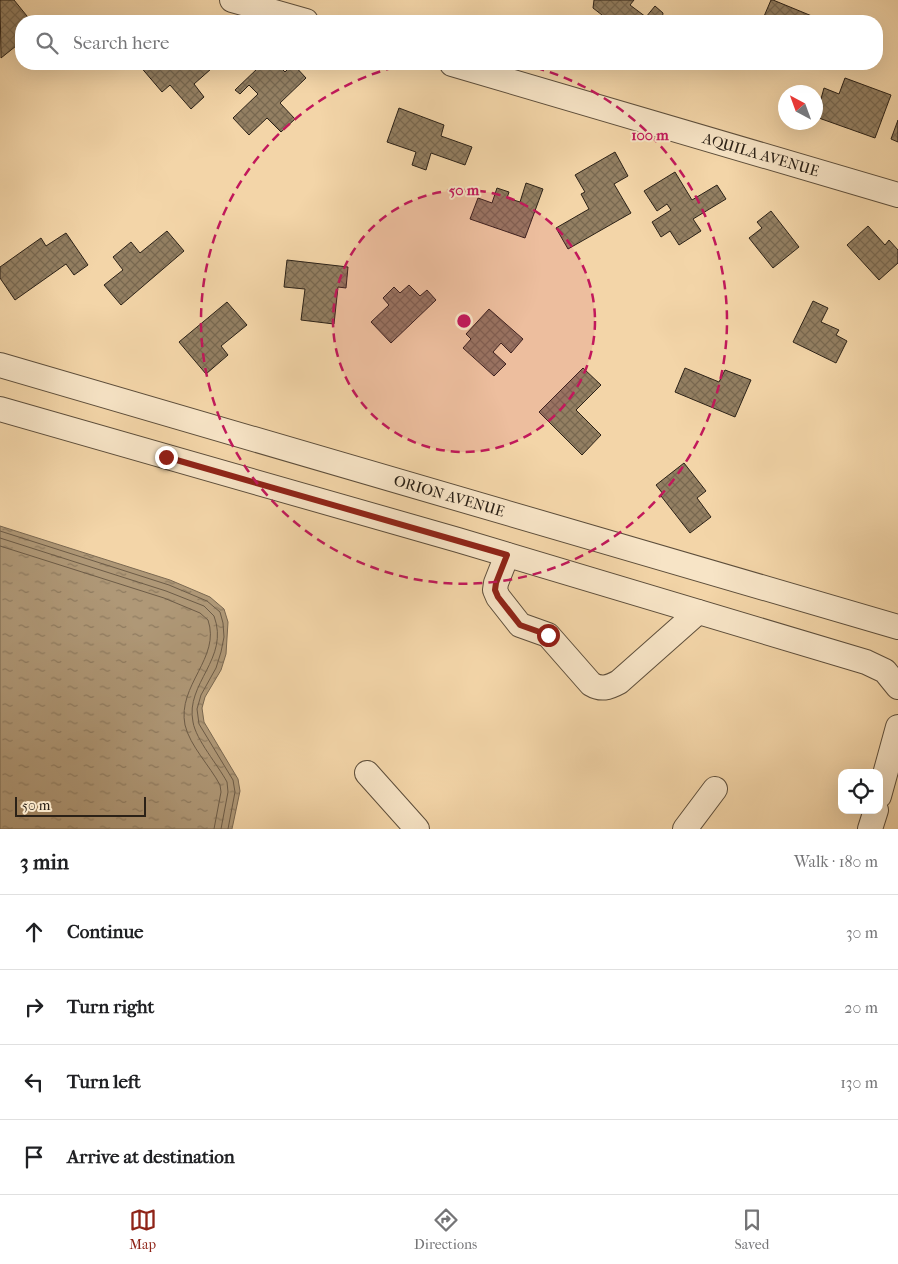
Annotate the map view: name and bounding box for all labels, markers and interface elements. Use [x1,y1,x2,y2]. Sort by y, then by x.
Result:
search box [15,15,883,70]
icon: search [33,29,61,57]
text: Search here [73,32,169,54]
north arrow [778,85,823,130]
text: 100 m [631,126,669,144]
street label: AQUILA AVENUE [700,129,821,180]
text: 50 m [449,181,480,199]
centre of rings [455,312,473,330]
route end [155,446,178,469]
street label: ORION AVENUE [392,471,507,521]
route start [537,624,560,647]
map controls [838,769,883,814]
button: locate [838,769,883,814]
scale bar [15,794,146,817]
text: 50 m [22,797,50,814]
text: 3 min [20,850,69,874]
text: Walk · 180 m [794,852,878,871]
icon: ahead [20,918,48,946]
text: Continue [67,921,143,943]
text: 30 m [846,923,878,942]
icon: right [20,993,48,1021]
text: Turn right [67,996,154,1018]
text: 20 m [844,998,878,1017]
icon: left [20,1068,48,1096]
text: Turn left [67,1071,141,1093]
text: 130 m [840,1073,878,1092]
icon: arrive [20,1143,48,1171]
text: Arrive at destination [67,1146,235,1168]
tab: Map [129,1206,157,1253]
tab: Directions [414,1206,477,1253]
tab: Saved [735,1206,769,1253]

